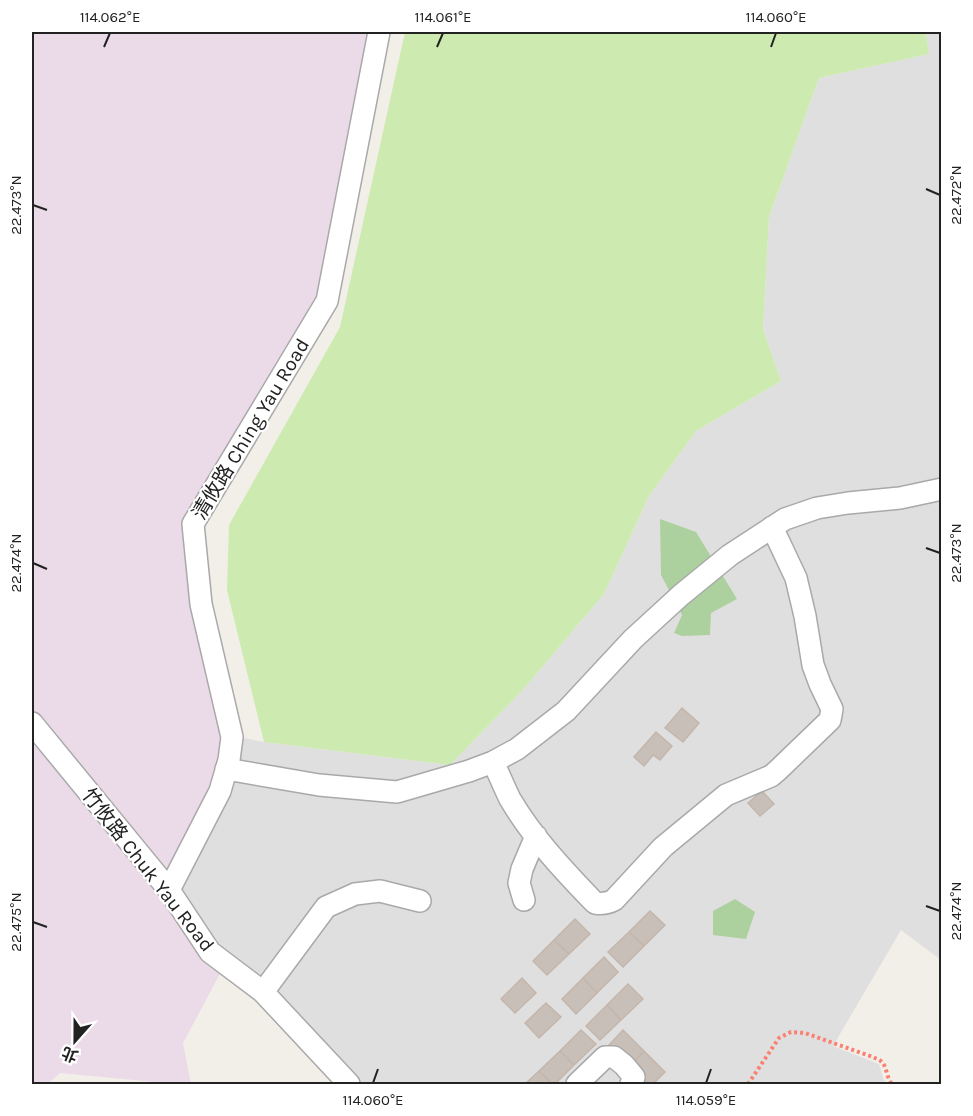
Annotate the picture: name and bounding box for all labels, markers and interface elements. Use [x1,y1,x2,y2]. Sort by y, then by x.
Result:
text: 114.062°E [80,8,140,26]
text: 114.061°E [415,8,471,26]
text: 114.060°E [746,8,806,26]
text: 22.472°N [947,165,965,225]
text: 22.473°N [7,175,25,235]
street label: 清攸路 Ching Yau Road [188,334,314,524]
text: 22.473°N [947,523,965,583]
text: 22.474°N [7,533,25,593]
street label: 竹攸路 Chuk Yau Road [77,784,219,956]
text: 22.474°N [947,881,965,941]
text: 22.475°N [7,892,25,952]
north arrow [45,1011,105,1071]
text: 北 [59,1043,81,1066]
text: 114.060°E [343,1091,403,1109]
text: 114.059°E [676,1091,736,1109]

